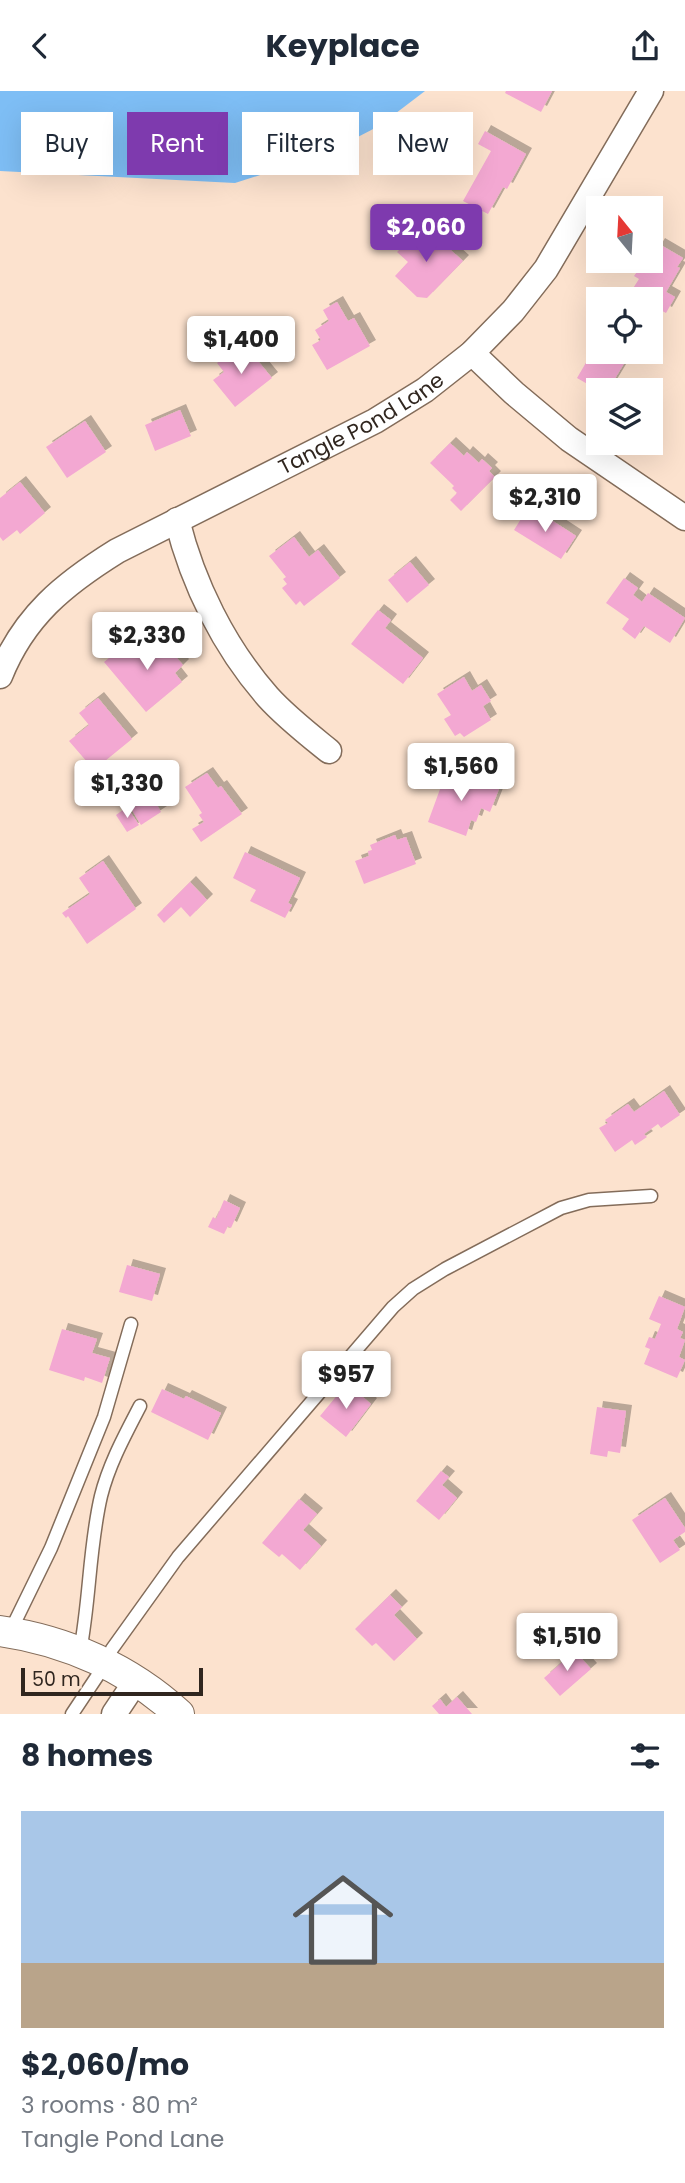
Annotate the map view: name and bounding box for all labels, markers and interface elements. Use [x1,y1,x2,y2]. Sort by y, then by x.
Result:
text: Keyplace [265,23,420,68]
icon: back [21,27,59,65]
icon: share [626,27,664,65]
chip: Buy [21,112,113,175]
chip: Rent [127,112,228,175]
chip: Filters [242,112,359,175]
chip: New [373,112,473,175]
north arrow [586,196,663,273]
map controls [586,196,663,455]
pin: $2,060 [369,205,483,264]
text: $2,060 [386,211,466,243]
button: locate [586,287,663,364]
pin: $1,400 [184,317,298,376]
text: $1,400 [203,323,279,355]
street label: Tangle Pond Lane [273,365,450,481]
button: layers [586,378,663,455]
pin: $2,310 [488,475,602,534]
text: $2,310 [509,481,581,513]
pin: $2,330 [90,613,204,672]
text: $2,330 [108,619,186,651]
pin: $1,560 [404,743,518,803]
text: $1,560 [424,750,498,782]
pin: $1,330 [70,761,184,820]
text: $1,330 [90,767,164,799]
pin: $957 [305,1351,387,1411]
text: $957 [318,1358,374,1390]
pin: $1,510 [510,1613,624,1673]
text: $1,510 [533,1620,601,1652]
scale bar [21,1665,203,1697]
text: 50 m [32,1666,81,1693]
text: 8 homes [21,1734,153,1777]
icon: filters [626,1737,664,1775]
icon: home [280,1857,406,1983]
text: $2,060/mo [21,2043,189,2086]
text: 3 rooms · 80 m² [21,2089,198,2121]
text: Tangle Pond Lane [21,2123,224,2155]

